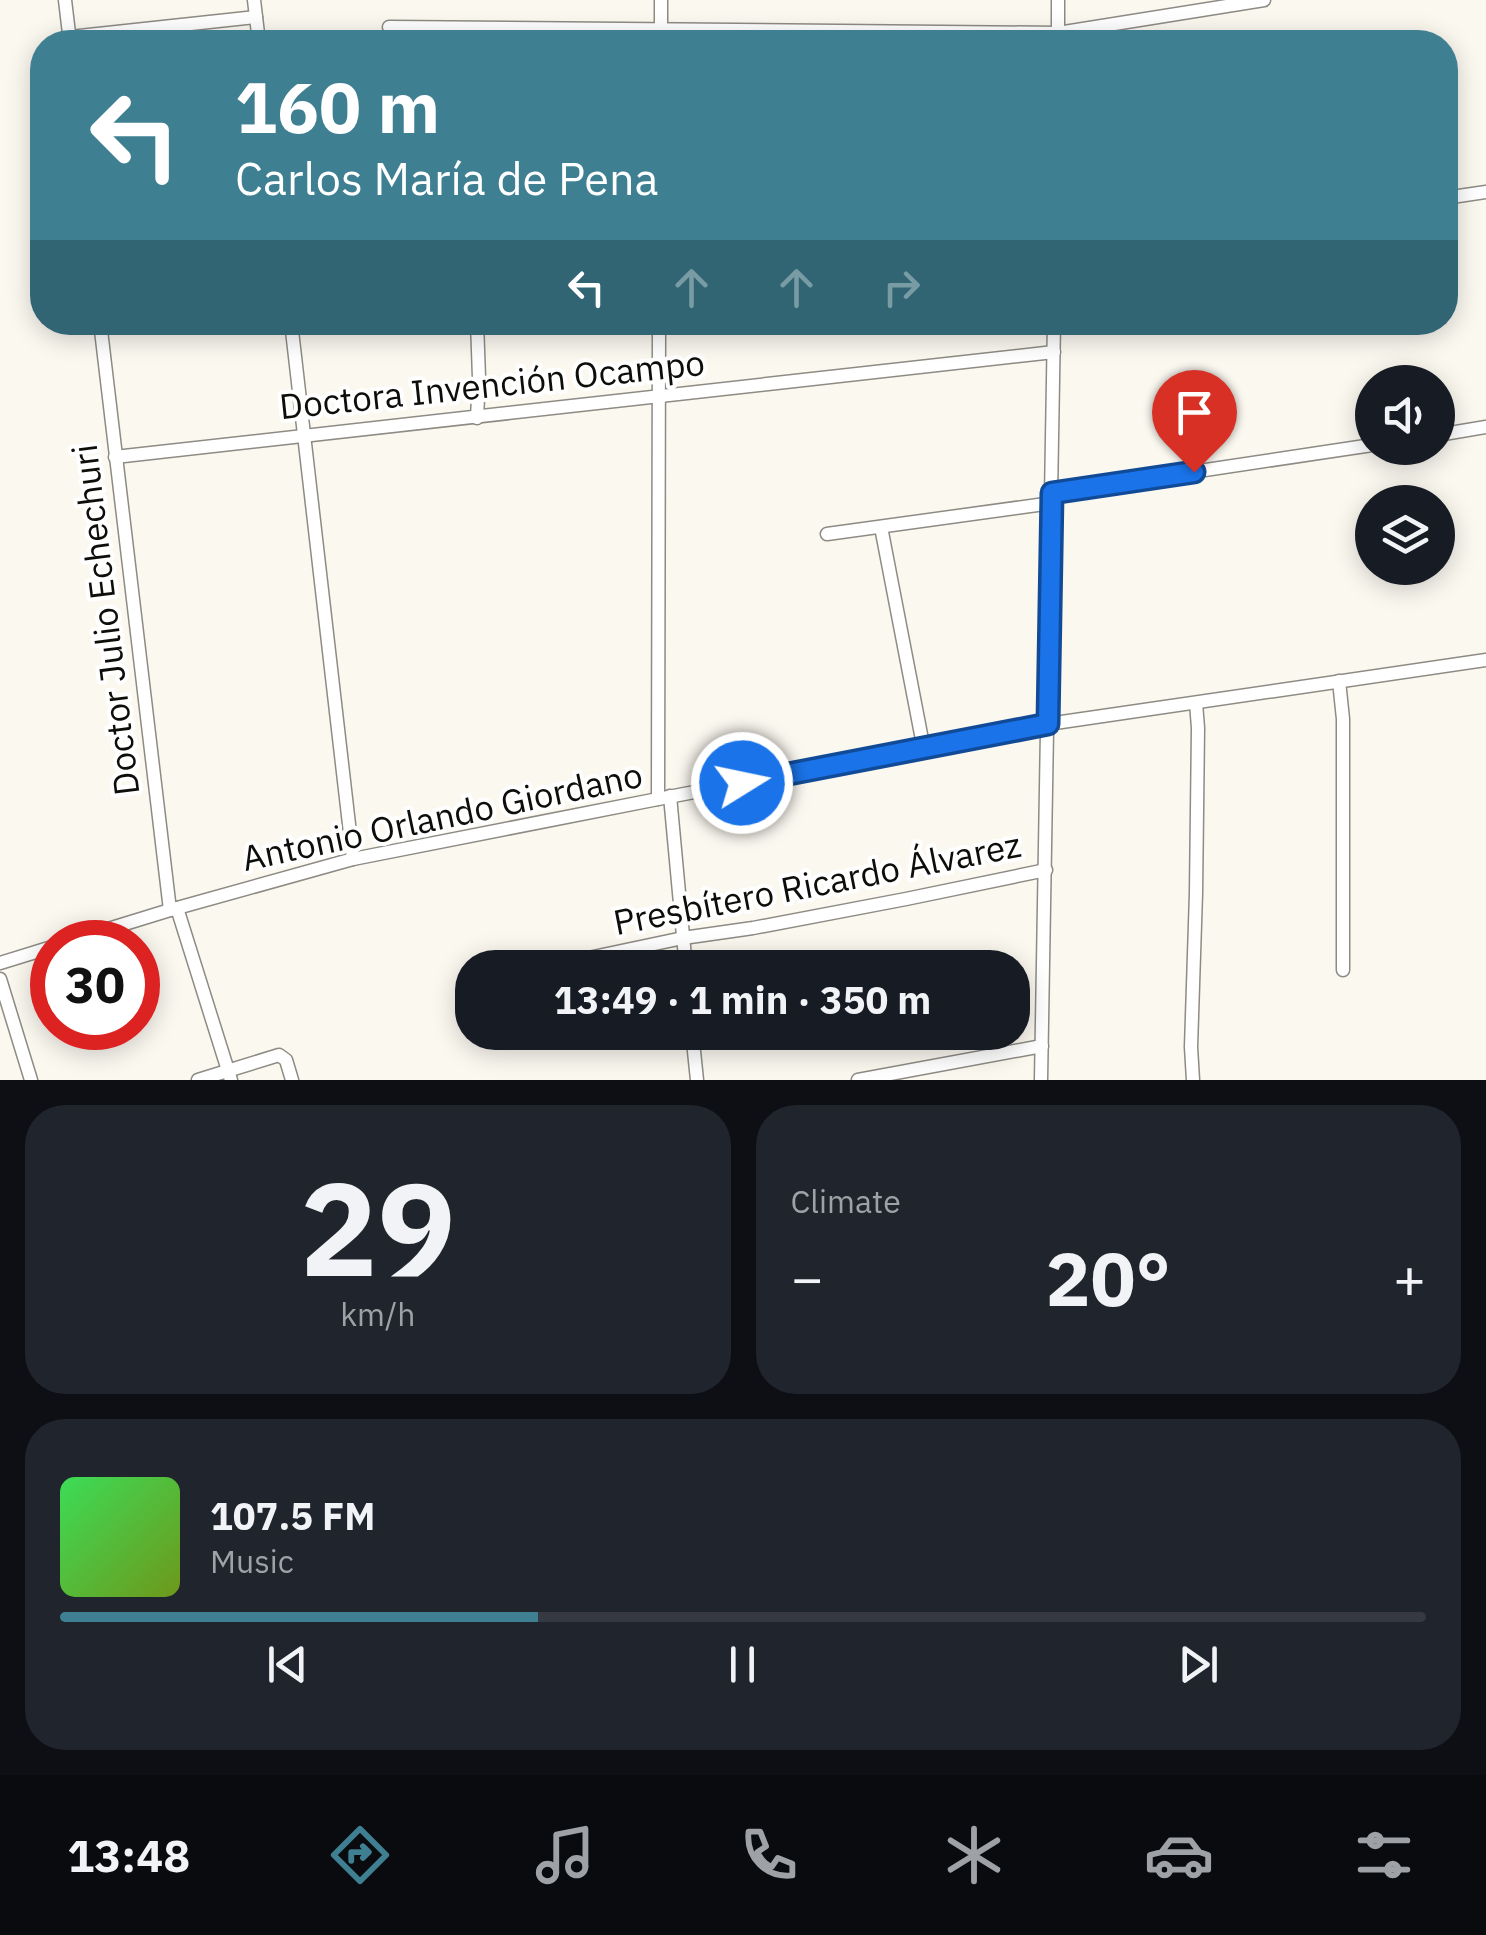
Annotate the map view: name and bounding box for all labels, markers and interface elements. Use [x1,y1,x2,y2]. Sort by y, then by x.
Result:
text: 160 m [235,61,440,152]
icon: left [70,70,200,200]
text: Carlos María de Pena [235,149,659,207]
icon: left [559,260,614,315]
icon: ahead [664,260,719,315]
icon: ahead [769,260,824,315]
icon: right [874,260,929,315]
street label: Doctora Invención Ocampo [277,339,707,429]
map controls [1355,365,1455,585]
button: sound [1355,365,1455,465]
pin [1152,370,1237,473]
icon: arrive [1167,385,1222,440]
street label: Doctor Julio Echechuri [61,442,149,798]
button: layers [1355,485,1455,585]
position arrow [690,731,794,835]
street label: Antonio Orlando Giordano [238,751,646,881]
street label: Presbítero Ricardo Álvarez [609,821,1025,945]
speed limit sign: 30 [30,920,160,1050]
text: 13:49 · 1 min · 350 m [554,975,931,1024]
text: 29 [300,1143,456,1312]
text: Climate [791,1180,901,1222]
text: 20° [1046,1229,1171,1327]
text: − [791,1242,824,1313]
text: + [1393,1242,1426,1313]
text: km/h [340,1293,415,1335]
text: 107.5 FM [210,1491,375,1540]
text: Music [210,1540,294,1582]
icon: previous [260,1637,315,1692]
icon: pause [715,1637,770,1692]
icon: next [1171,1637,1226,1692]
icon: directions [325,1820,395,1890]
icon: music [530,1820,600,1890]
icon: phone [734,1820,804,1890]
icon: climate [939,1820,1009,1890]
icon: car [1144,1820,1214,1890]
icon: filters [1349,1820,1419,1890]
text: 13:48 [67,1826,190,1884]

